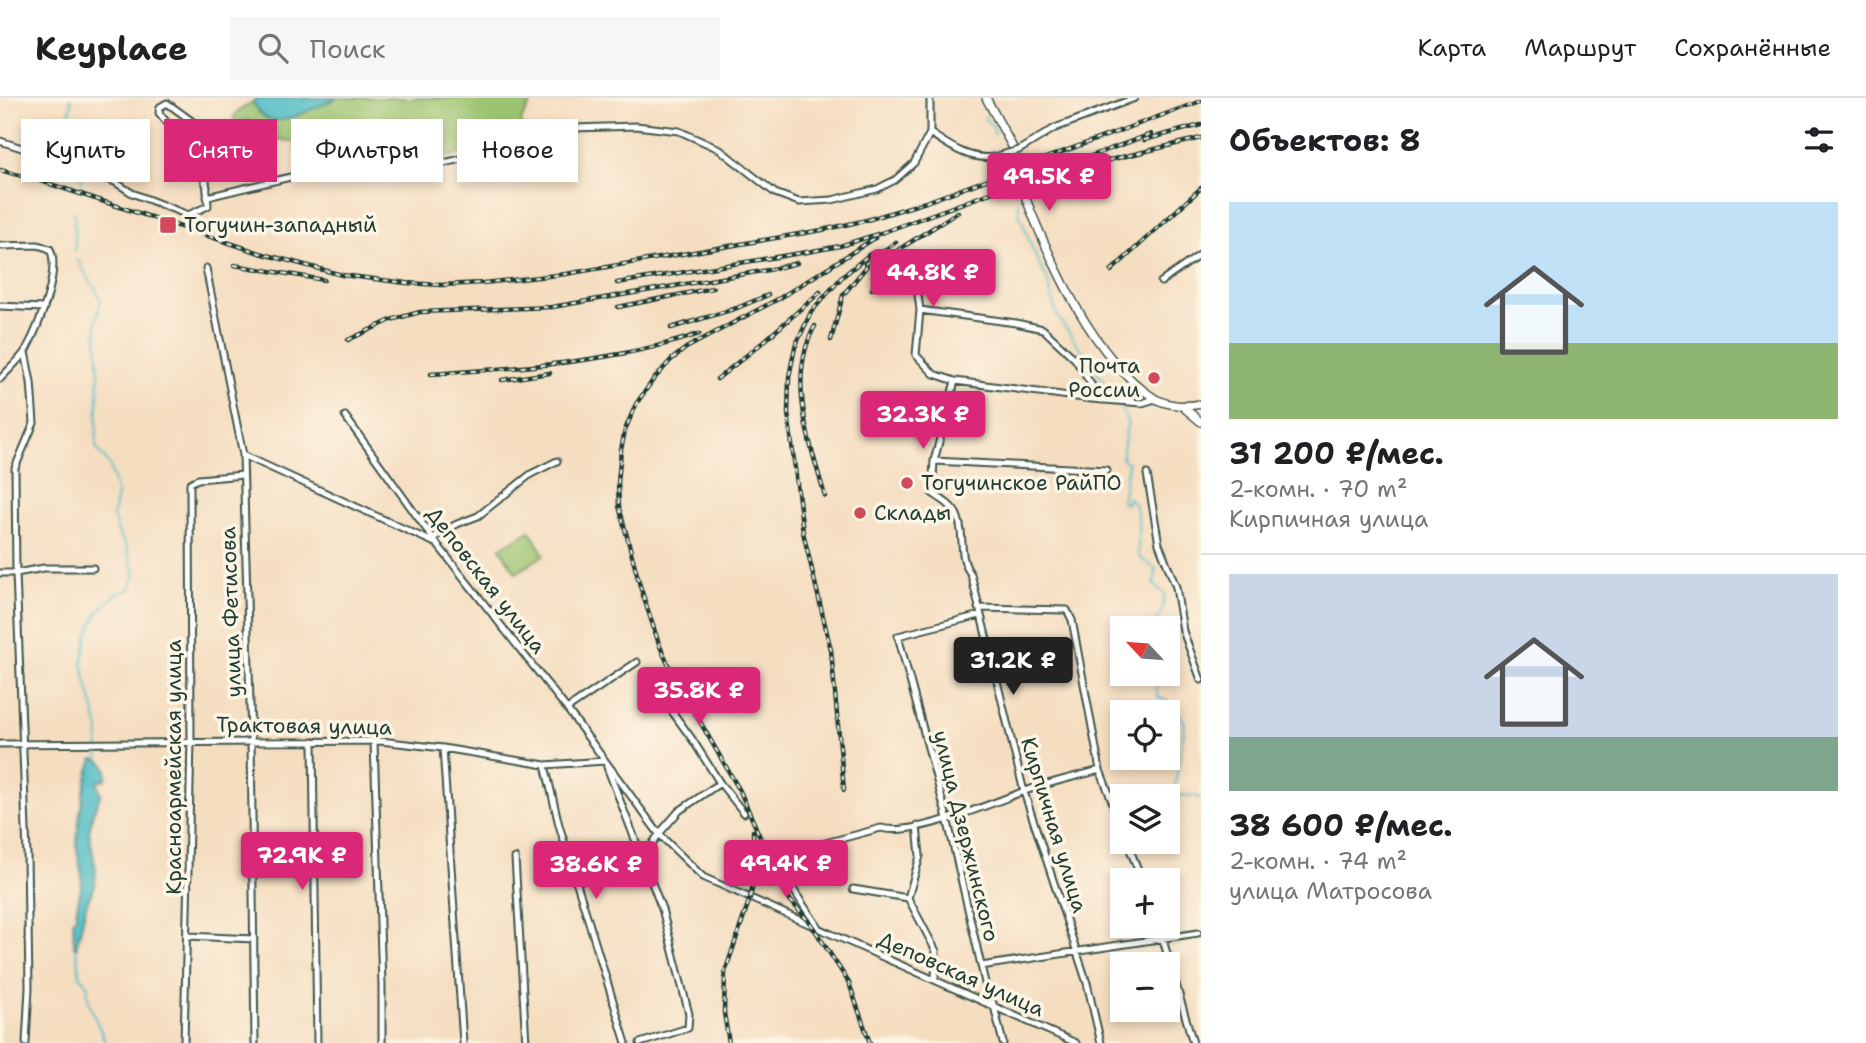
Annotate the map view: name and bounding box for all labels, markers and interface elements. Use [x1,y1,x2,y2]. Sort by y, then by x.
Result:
search box [230,17,720,80]
text: Keyplace [35,26,188,71]
icon: search [254,29,292,67]
text: Поиск [310,31,386,66]
text: Карта [1418,32,1486,64]
text: Маршрут [1524,32,1636,64]
text: Сохранённые [1674,32,1831,64]
chip: Купить [21,119,150,182]
chip: Снять [164,119,277,182]
chip: Фильтры [291,119,443,182]
chip: Новое [457,119,578,182]
text: Объектов: 8 [1229,120,1421,161]
icon: filters [1800,121,1838,159]
pin: 49.5K ₽ [984,153,1114,213]
text: 49.5K ₽ [1003,161,1095,191]
place label: Тогучин-западный [184,211,377,239]
marker: Тогучин-западный [158,215,178,235]
icon: home [1471,247,1597,373]
pin: 44.8K ₽ [868,250,998,309]
text: 44.8K ₽ [887,257,979,287]
place label: Почта России [1068,352,1140,404]
marker: Почта России [1146,370,1162,386]
pin: 32.3K ₽ [858,392,988,451]
text: 32.3K ₽ [876,399,970,429]
text: 31 200 ₽/мес. [1229,433,1444,474]
place label: Тогучинское РайПО [921,469,1122,497]
text: 2-комн. · 70 m² [1229,474,1408,504]
marker: Тогучинское РайПО [899,475,915,491]
place label: Склады [874,499,951,527]
street label: Деповская улица [420,501,552,659]
text: Кирпичная улица [1229,504,1428,534]
marker: Склады [852,505,868,521]
street label: улица Фетисова [214,526,248,698]
north arrow [1110,616,1180,686]
map controls [1110,616,1180,1022]
icon: home [1471,619,1597,745]
pin: 31.2K ₽ [948,638,1078,697]
street label: Красноармейская улица [160,639,188,895]
text: 31.2K ₽ [970,645,1056,675]
pin: 35.8K ₽ [634,668,764,727]
text: 35.8K ₽ [653,675,745,705]
button: locate [1110,700,1180,770]
street label: Трактовая улица [216,710,392,742]
street label: улица Дзержинского [926,728,1006,944]
street label: Кирпичная улица [1014,734,1094,916]
button: layers [1110,784,1180,854]
text: 38 600 ₽/мес. [1229,805,1453,846]
pin: 72.9K ₽ [237,832,367,892]
text: 72.9K ₽ [257,840,347,870]
pin: 49.4K ₽ [721,840,851,900]
pin: 38.6K ₽ [531,842,661,901]
text: 2-комн. · 74 m² [1229,846,1407,876]
text: 49.4K ₽ [740,848,832,878]
text: 38.6K ₽ [549,849,643,879]
button: + [1110,868,1180,938]
text: улица Матросова [1229,876,1432,906]
street label: Деповская улица [873,925,1049,1023]
button: − [1110,952,1180,1022]

